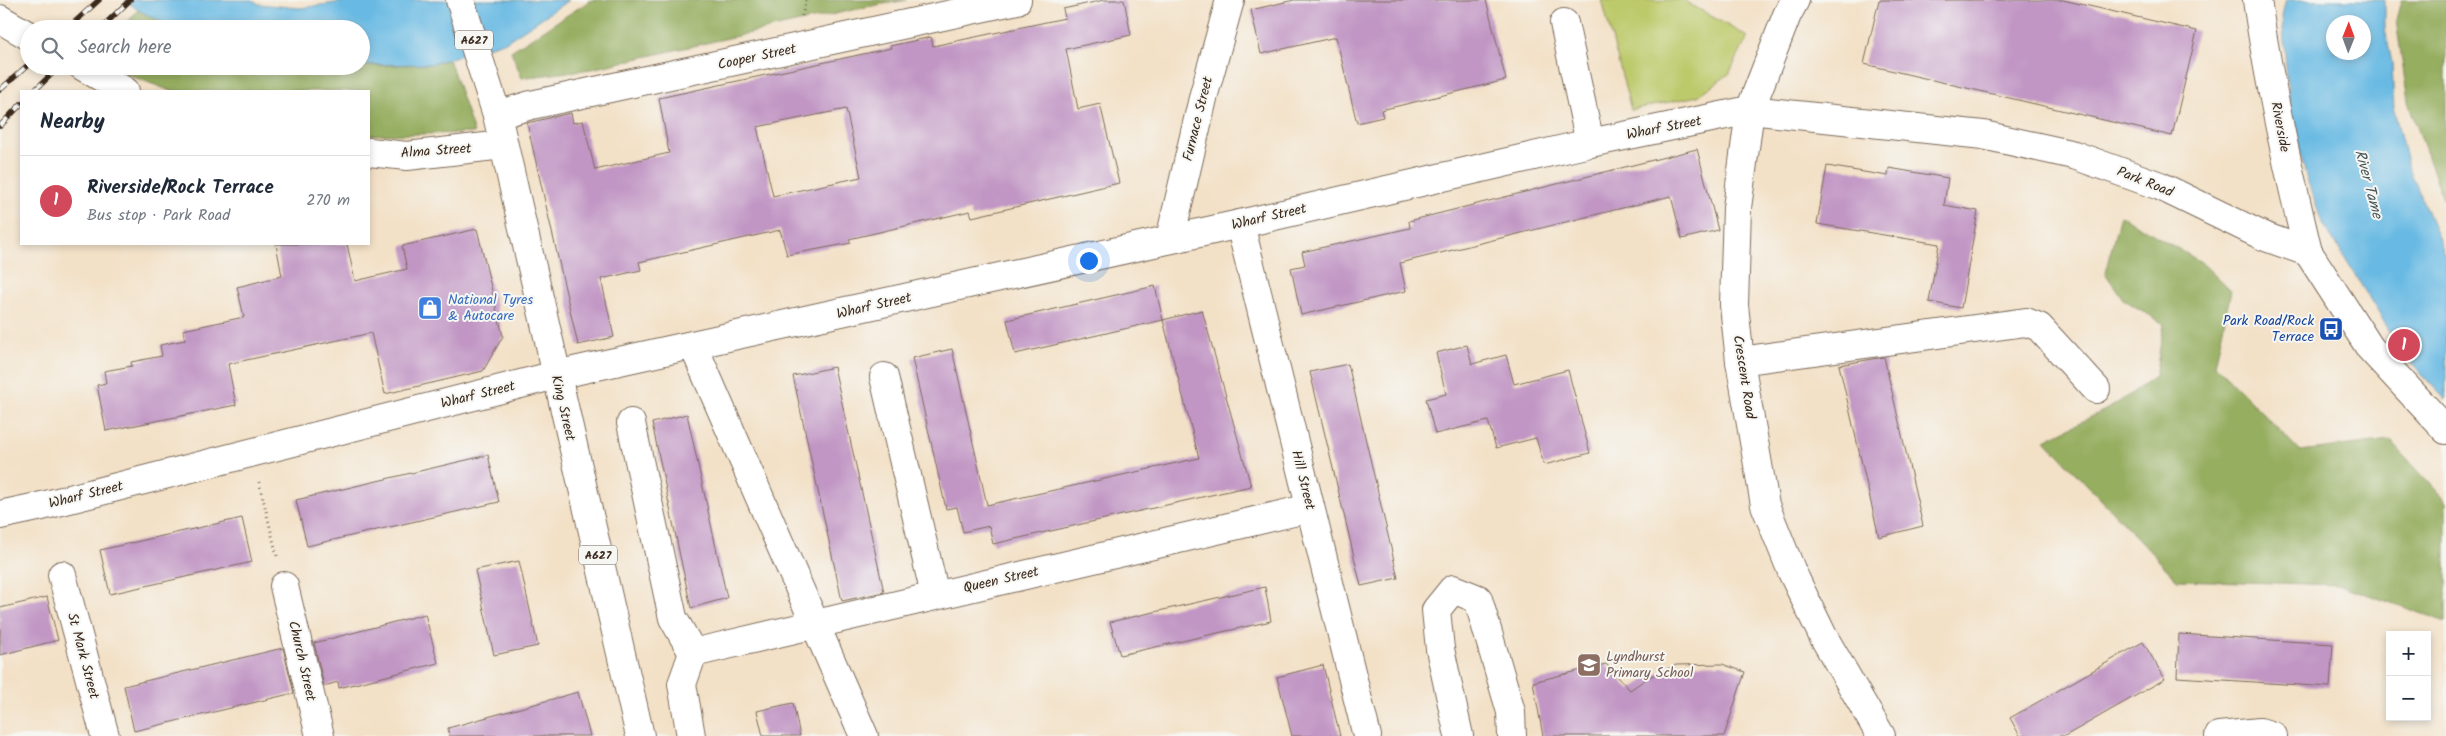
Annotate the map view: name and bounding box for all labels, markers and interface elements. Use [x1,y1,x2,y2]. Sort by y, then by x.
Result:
north arrow [2326,15,2371,60]
search box [20,20,370,75]
road number: A627 [455,30,493,50]
text: Search here [78,33,172,63]
icon: search [38,34,66,62]
street label: Cooper Street [716,38,799,76]
street label: Furnace Street [1177,74,1219,164]
street label: Riverside [2264,100,2296,155]
text: Nearby [40,106,105,139]
street label: Wharf Street [1625,110,1704,146]
street label: Alma Street [400,138,473,164]
water label: River Tame [2347,147,2389,222]
street label: Park Road [2113,161,2177,204]
text: Riverside/Rock Terrace [87,173,274,203]
text: 1 [54,188,58,213]
text: 270 m [306,188,350,213]
street label: Wharf Street [1229,198,1309,236]
text: Bus stop · Park Road [87,203,230,228]
your location [1076,248,1102,274]
street label: Wharf Street [834,287,914,325]
place label: National Tyres & Autocare [448,289,533,327]
shop icon: National Tyres & Autocare [417,295,443,321]
place label: Park Road/Rock Terrace [2223,310,2315,348]
bus stop icon: Park Road/Rock Terrace [2318,316,2344,342]
pin: 1 [2388,326,2420,364]
street label: Crescent Road [1727,334,1762,421]
street label: King Street [545,373,581,444]
street label: Wharf Street [438,375,518,415]
street label: Hill Street [1285,448,1321,513]
street label: Wharf Street [46,475,126,515]
road number: A627 [579,546,617,564]
street label: Queen Street [961,561,1041,599]
street label: St Mark Street [61,610,105,702]
street label: Church Street [282,619,322,704]
map controls [2386,631,2431,721]
button: + [2386,631,2431,676]
place label: Lyndhurst Primary School [1606,646,1694,684]
school or university icon: Lyndhurst Primary School [1576,652,1602,678]
button: − [2386,676,2431,721]

